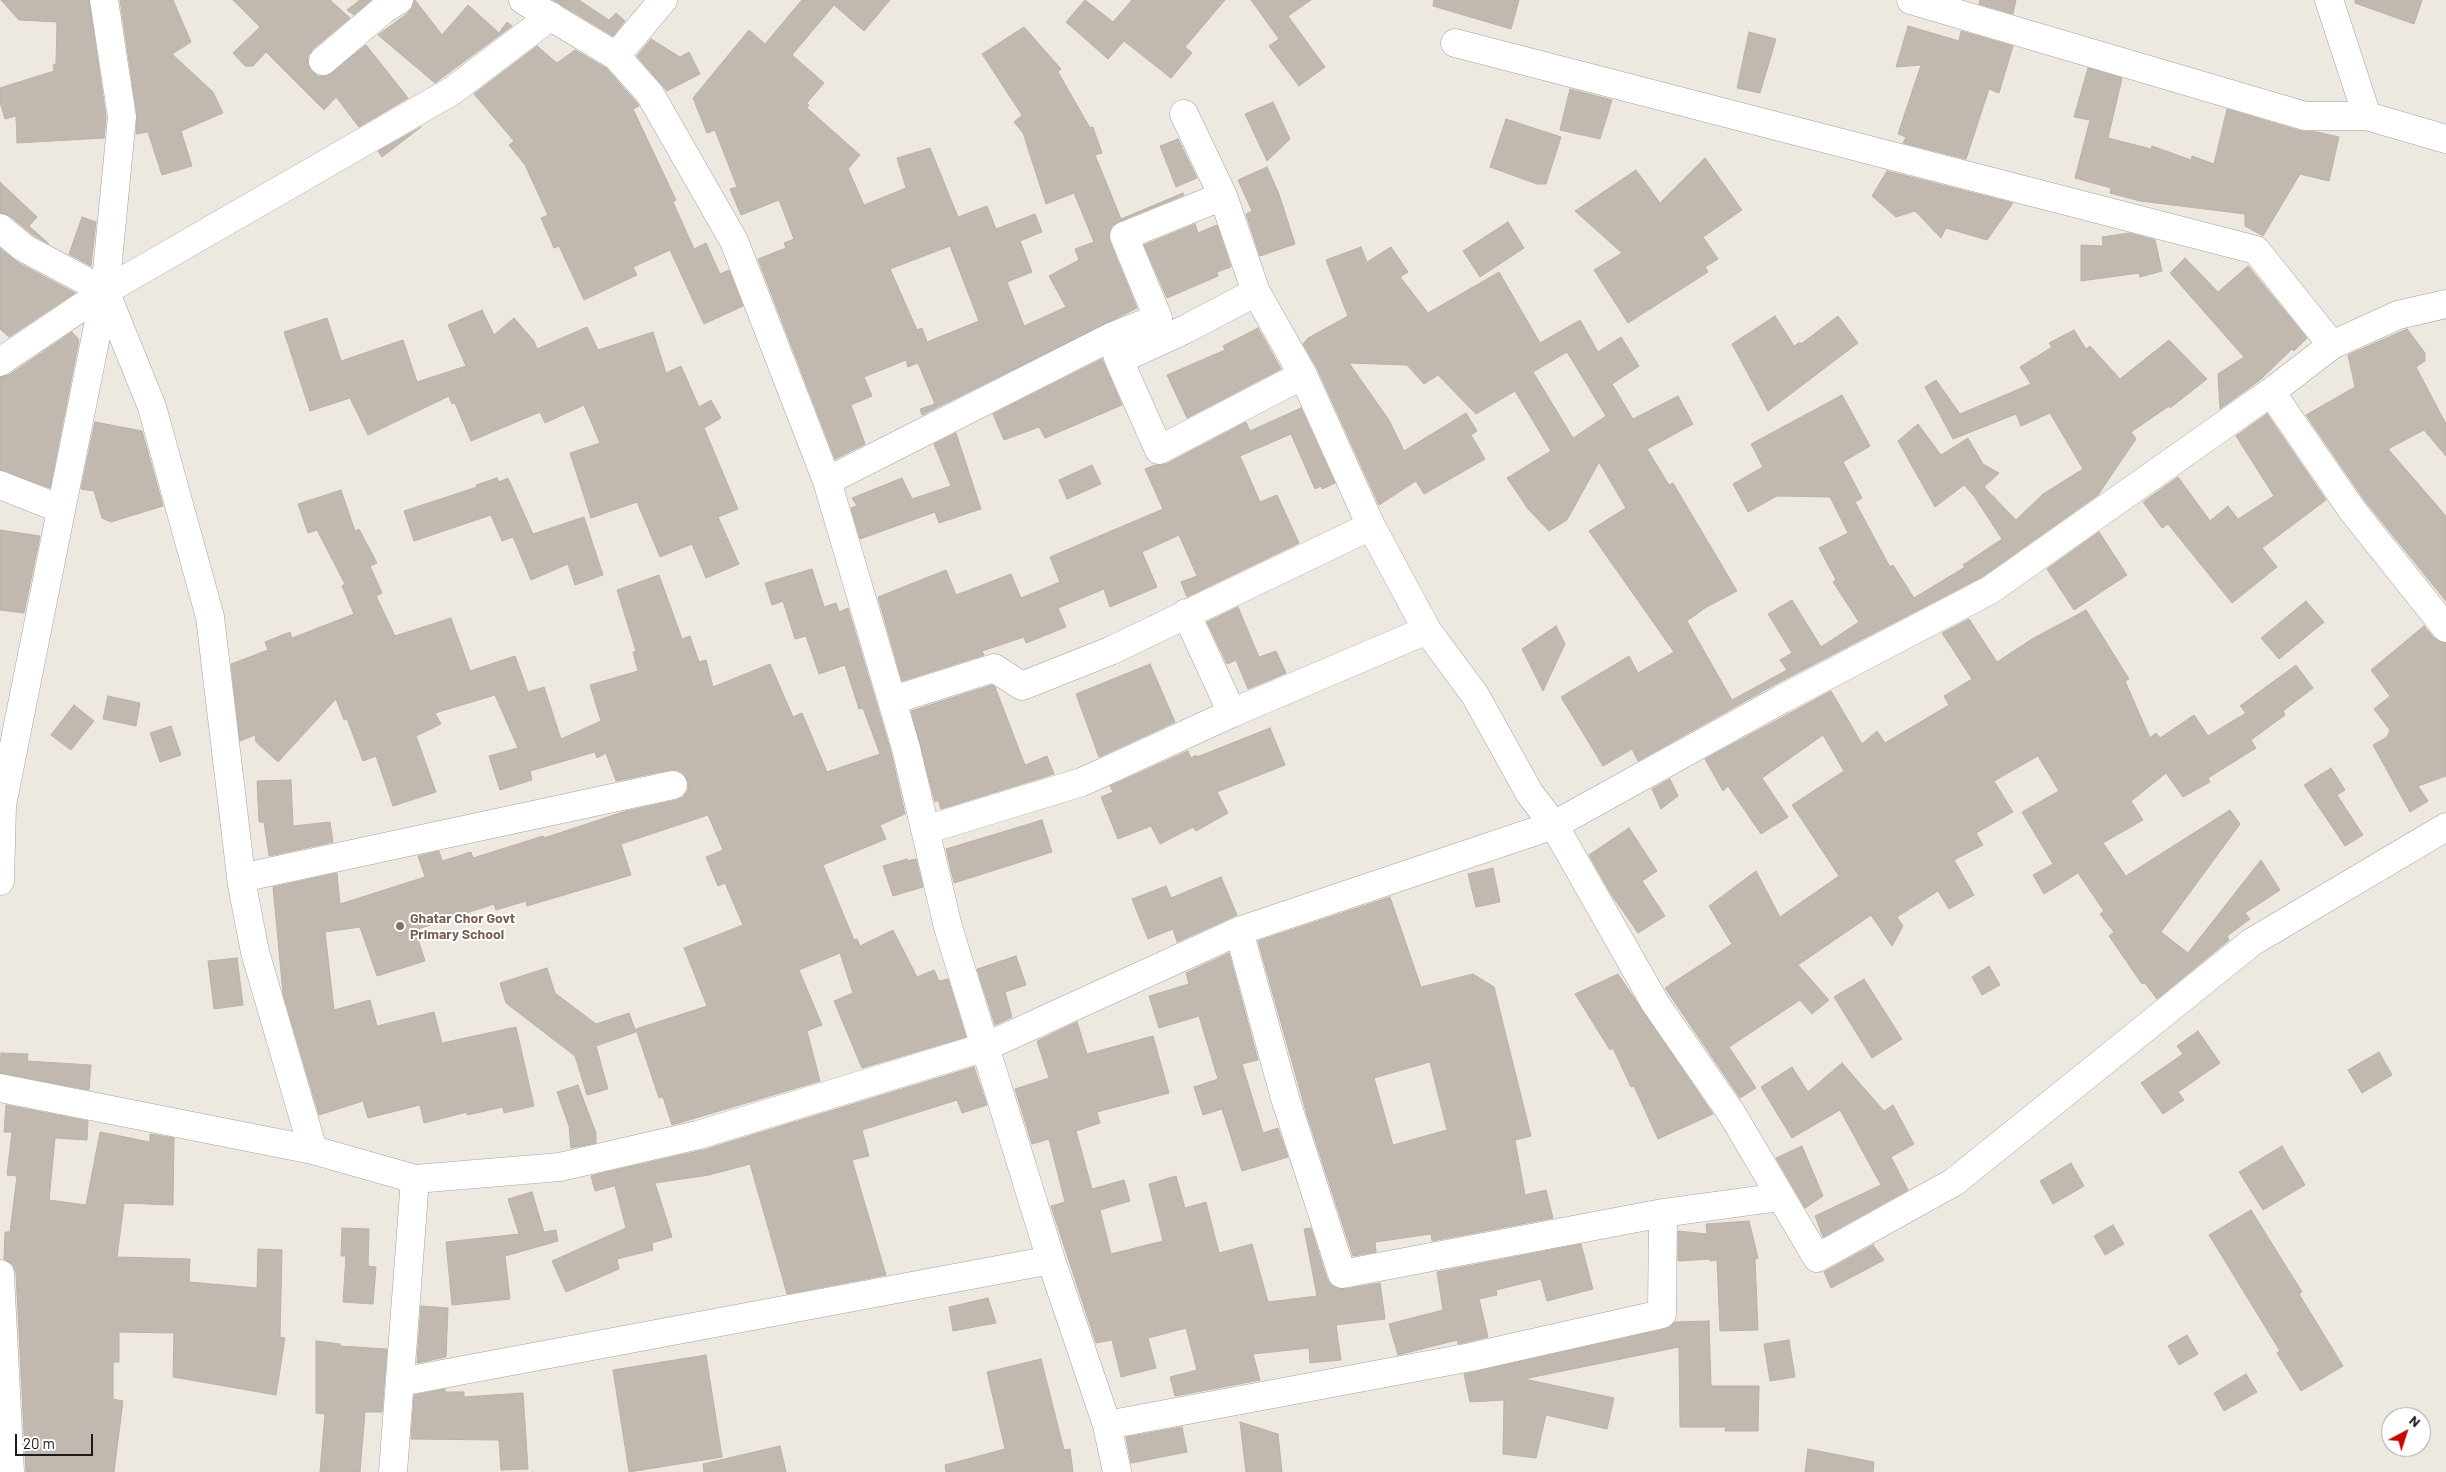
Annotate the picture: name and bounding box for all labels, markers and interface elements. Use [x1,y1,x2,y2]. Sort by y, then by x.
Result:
place label: Ghatar Chor Govt Primary School [410,910,515,942]
marker: Ghatar Chor Govt Primary School [394,920,406,932]
north arrow [2381,1407,2431,1457]
text: N [2406,1411,2424,1430]
scale bar [18,1424,95,1456]
text: 20 m [23,1434,55,1452]

